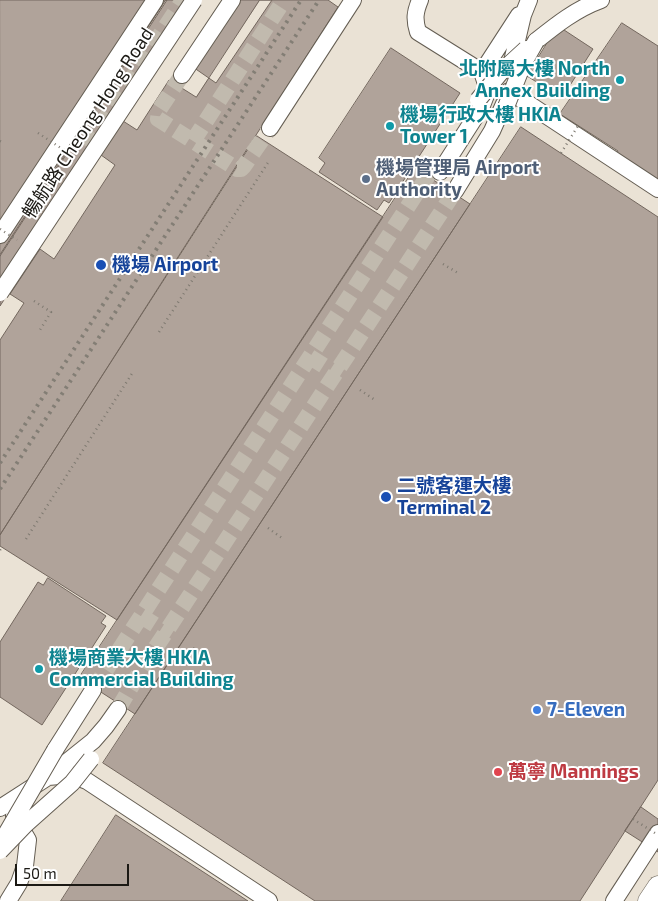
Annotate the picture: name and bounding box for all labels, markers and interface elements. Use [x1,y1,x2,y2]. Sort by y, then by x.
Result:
street label: 暢航路 Cheong Hong Road [18,23,158,223]
place label: 北附屬大樓 North Annex Building [459,58,610,102]
marker: 北附屬大樓 North Annex Building [614,74,626,86]
place label: 機場行政大樓 HKIA Tower 1 [400,104,561,148]
marker: 機場行政大樓 HKIA Tower 1 [384,120,396,132]
place label: 機場管理局 Airport Authority [376,157,539,201]
marker: 機場管理局 Airport Authority [360,173,372,185]
place label: 機場 Airport [112,254,218,276]
marker: 機場 Airport [94,258,108,272]
place label: 二號客運大樓 Terminal 2 [397,475,511,519]
marker: 二號客運大樓 Terminal 2 [379,490,393,504]
place label: 機場商業大樓 HKIA Commercial Building [49,647,234,691]
marker: 機場商業大樓 HKIA Commercial Building [33,663,45,675]
place label: 7-Eleven [547,699,625,721]
marker: 7-Eleven [531,704,543,716]
place label: 萬寧 Mannings [508,761,639,783]
marker: 萬寧 Mannings [492,766,504,778]
scale bar [18,854,131,886]
text: 50 m [23,864,57,882]

